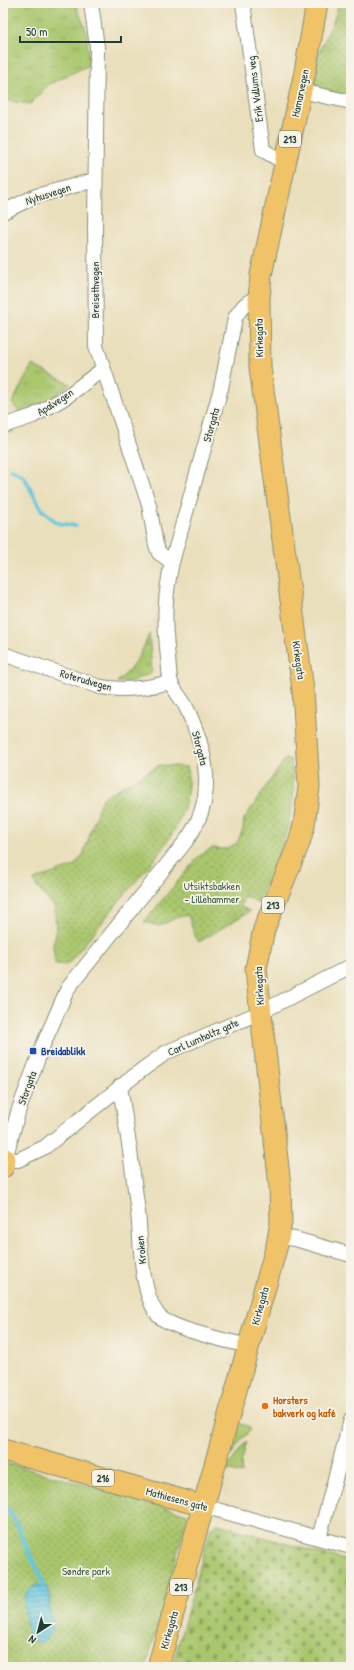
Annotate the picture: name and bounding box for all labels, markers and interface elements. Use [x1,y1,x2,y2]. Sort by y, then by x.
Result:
scale bar [20,18,121,44]
text: 50 m [26,23,47,40]
street label: Erik Vullums veg [244,55,266,123]
street label: Hamarvegen [288,68,312,118]
road number: 213 [279,131,301,147]
street label: Nyhusvegen [24,180,72,208]
street label: Breisethvegen [88,262,102,318]
street label: Kirkegata [252,318,266,357]
street label: Apalvegen [34,385,76,419]
street label: Storgata [200,406,222,444]
street label: Kirkegata [289,640,309,681]
street label: Roterudvegen [58,666,114,694]
street label: Storgata [189,729,211,767]
park label: Utsiktsbakken - Lillehammer [184,879,240,906]
road number: 213 [262,897,284,913]
street label: Kirkegata [251,966,267,1006]
street label: Carl Lumholtz gate [165,1015,241,1059]
place label: Breidablikk [41,1044,86,1058]
marker: Breidablikk [28,1046,38,1056]
street label: Storgata [14,1069,40,1107]
street label: Kroken [133,1235,149,1265]
street label: Kirkegata [248,1285,272,1327]
place label: Horsters bakverk og kafé [273,1393,336,1421]
marker: Horsters bakverk og kafé [260,1401,270,1411]
road number: 216 [92,1470,114,1486]
street label: Mathiesens gate [144,1484,210,1514]
park label: Søndre park [62,1564,110,1578]
road number: 213 [170,1579,192,1595]
street label: Kirkegata [157,1609,181,1651]
north arrow [18,1612,58,1652]
text: N [26,1633,39,1647]

